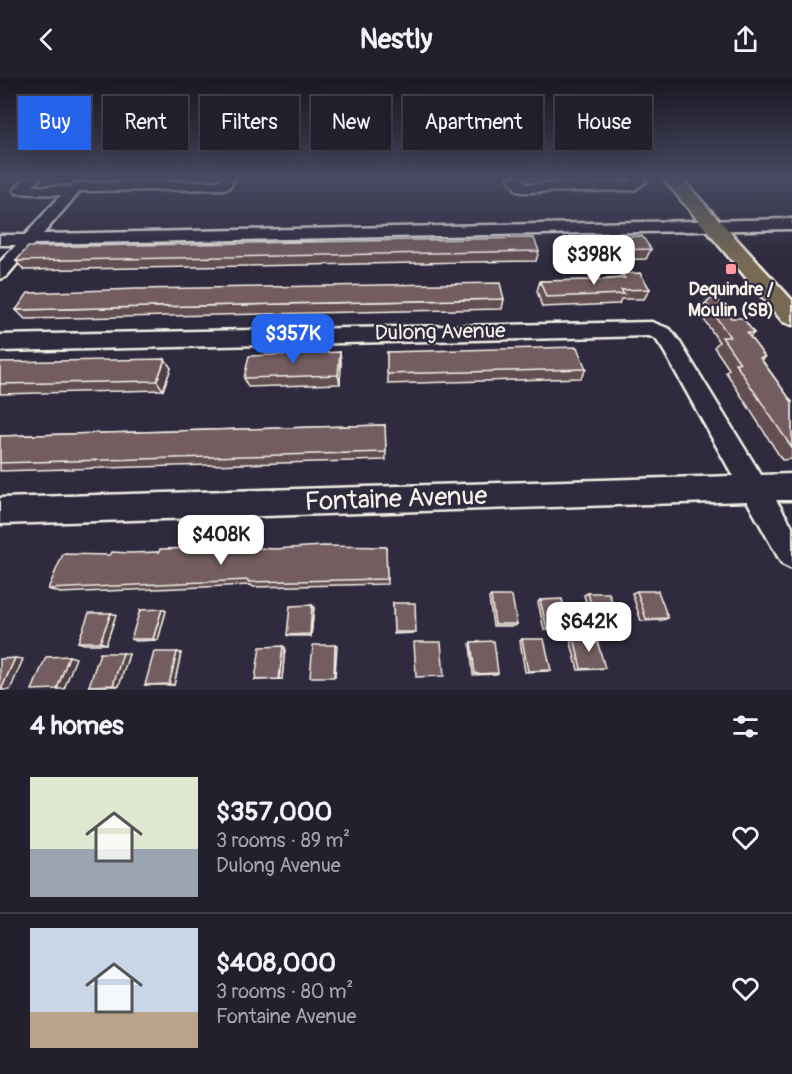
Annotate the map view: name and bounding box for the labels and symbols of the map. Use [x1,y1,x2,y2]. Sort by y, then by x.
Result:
pin: $398K [552,235,636,286]
marker: Dequindre / Moulin (SB) [724,262,738,276]
place label: Dequindre / Moulin (SB) [688,278,774,322]
pin: $357K [251,314,335,365]
street label: Dulong Avenue [374,317,506,347]
street label: Fontaine Avenue [304,480,488,518]
pin: $408K [179,515,263,566]
pin: $642K [547,602,631,653]

